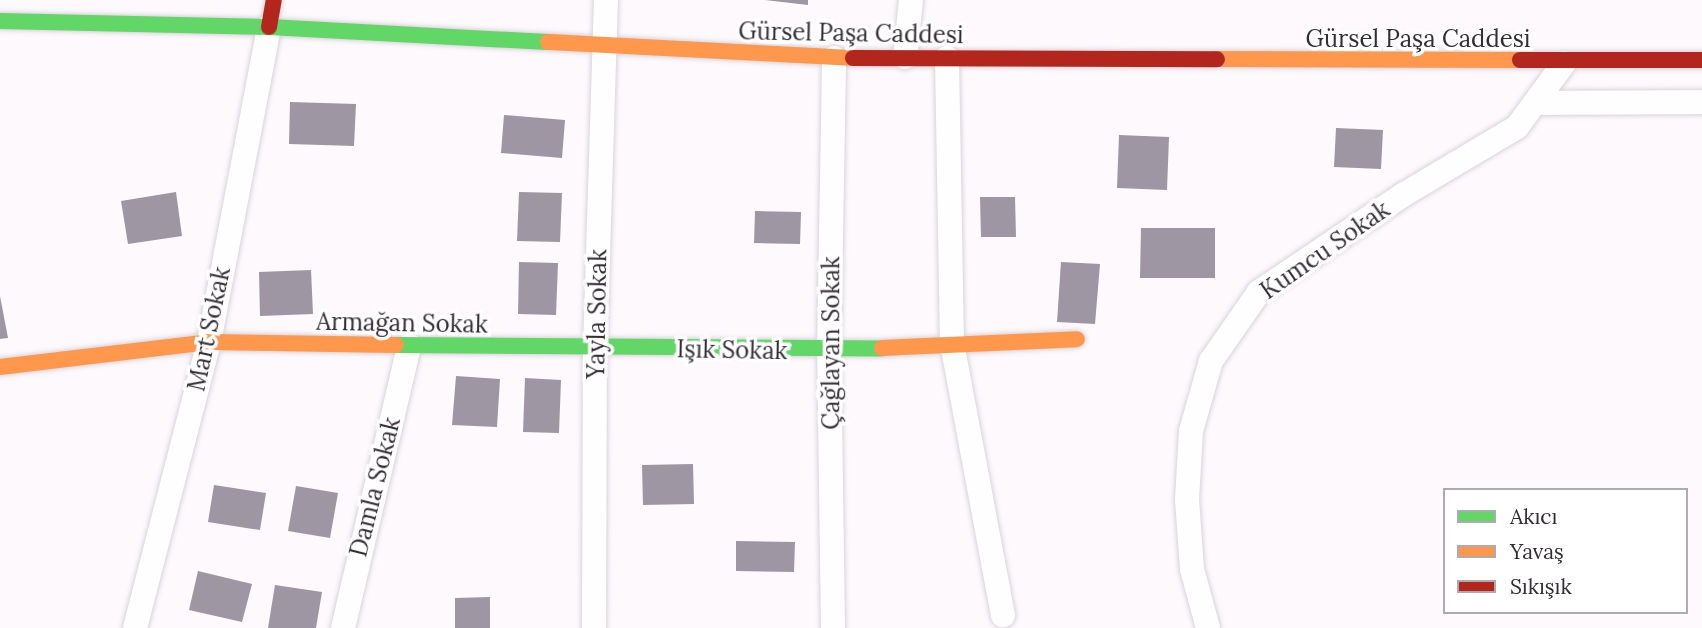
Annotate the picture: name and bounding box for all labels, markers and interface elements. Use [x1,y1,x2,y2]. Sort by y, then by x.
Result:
street label: Gürsel Paşa Caddesi [738,17,964,49]
street label: Gürsel Paşa Caddesi [1305,25,1531,53]
street label: Kumcu Sokak [1255,195,1395,305]
street label: Yayla Sokak [581,249,613,379]
street label: Çağlayan Sokak [817,256,845,430]
street label: Mart Sokak [182,264,236,394]
street label: Armağan Sokak [316,307,488,339]
street label: Işık Sokak [676,335,788,365]
street label: Damla Sokak [344,414,406,560]
legend [1443,488,1688,614]
text: Akıcı [1510,503,1557,530]
text: Yavaş [1510,538,1564,565]
text: Sıkışık [1510,573,1572,600]

